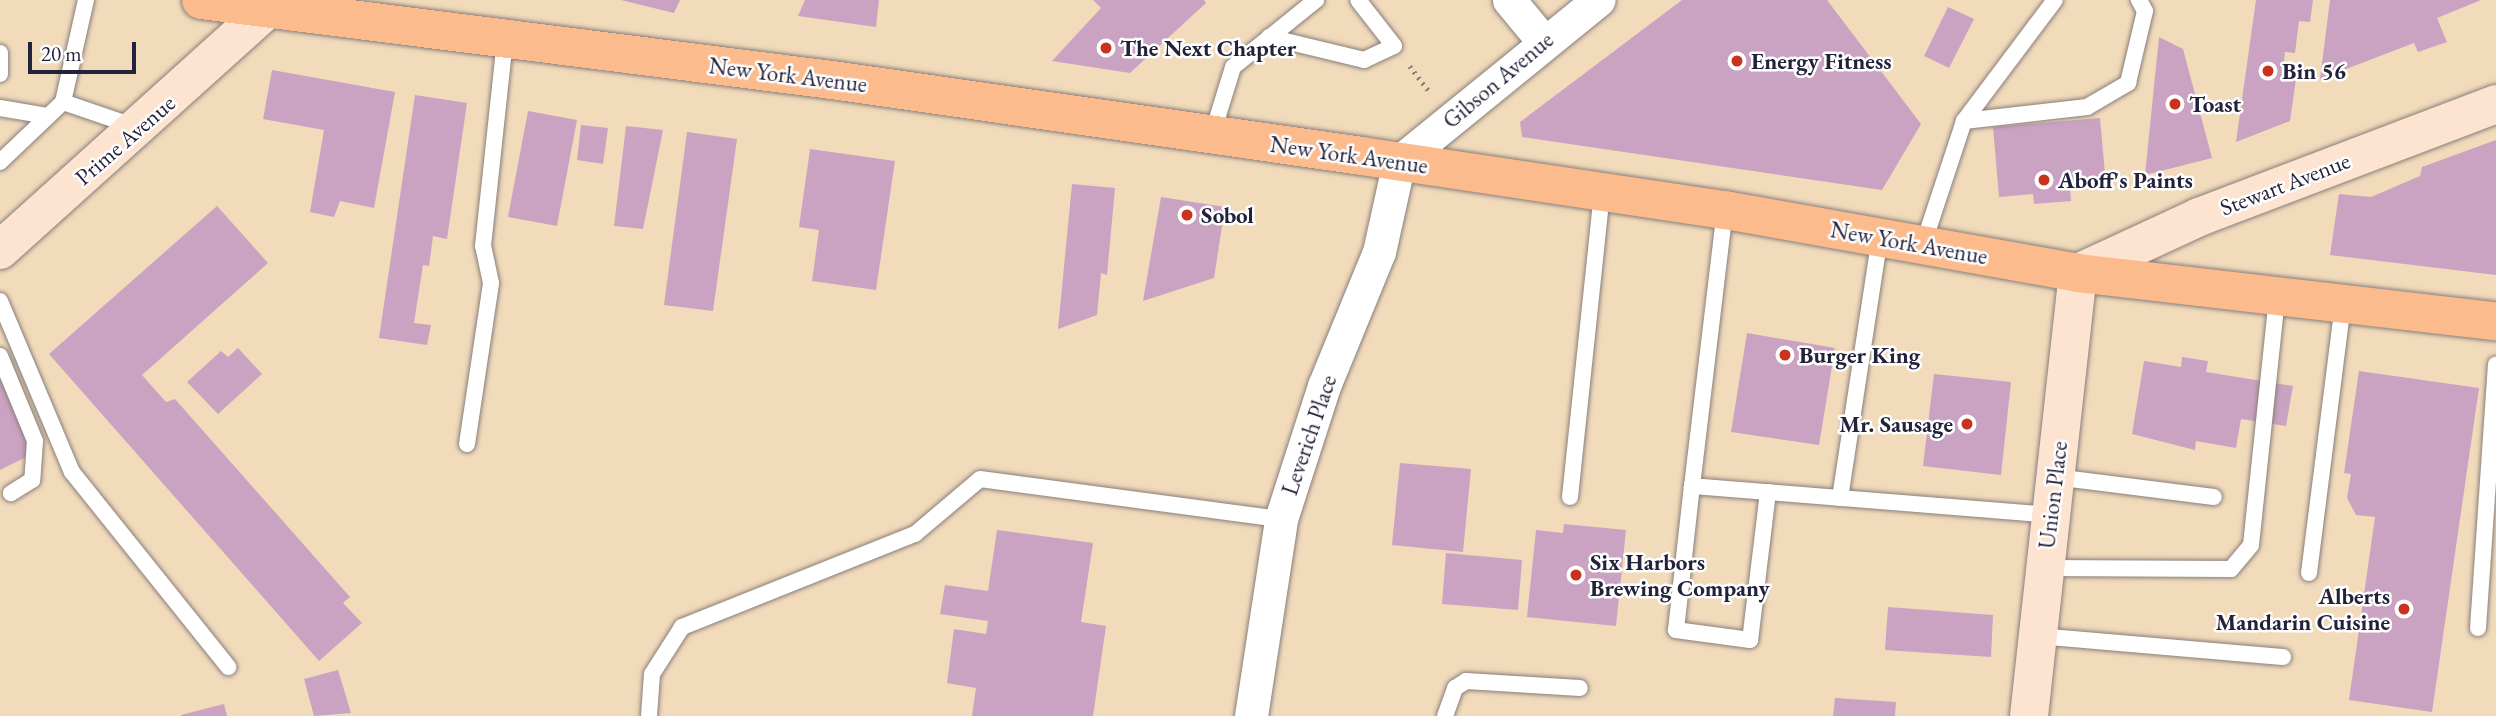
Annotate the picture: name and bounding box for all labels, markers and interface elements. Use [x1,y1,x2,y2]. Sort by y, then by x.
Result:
street label: Gibson Avenue [1437,26,1559,134]
scale bar [32,28,140,72]
place label: The Next Chapter [1120,34,1296,62]
text: 20 m [41,40,82,67]
marker: The Next Chapter [1098,40,1114,56]
place label: Energy Fitness [1751,47,1892,75]
street label: New York Avenue [707,52,869,98]
marker: Energy Fitness [1729,53,1745,69]
place label: Bin 56 [2282,57,2346,85]
marker: Bin 56 [2260,63,2276,79]
street label: Prime Avenue [69,89,181,191]
place label: Toast [2189,90,2241,118]
marker: Toast [2167,96,2183,112]
street label: New York Avenue [1268,130,1430,180]
street label: Stewart Avenue [2216,147,2354,221]
place label: Aboff's Paints [2058,166,2193,194]
marker: Aboff's Paints [2036,172,2052,188]
place label: Sobol [1201,201,1254,229]
marker: Sobol [1179,207,1195,223]
street label: New York Avenue [1828,216,1990,270]
place label: Burger King [1799,341,1920,369]
marker: Burger King [1777,347,1793,363]
street label: Leverich Place [1276,371,1342,499]
place label: Mr. Sausage [1839,410,1953,438]
marker: Mr. Sausage [1959,416,1975,432]
street label: Union Place [2033,440,2073,550]
place label: Six Harbors Brewing Company [1590,548,1770,602]
marker: Six Harbors Brewing Company [1568,567,1584,583]
place label: Alberts Mandarin Cuisine [2216,582,2390,636]
marker: Alberts Mandarin Cuisine [2396,601,2412,617]

